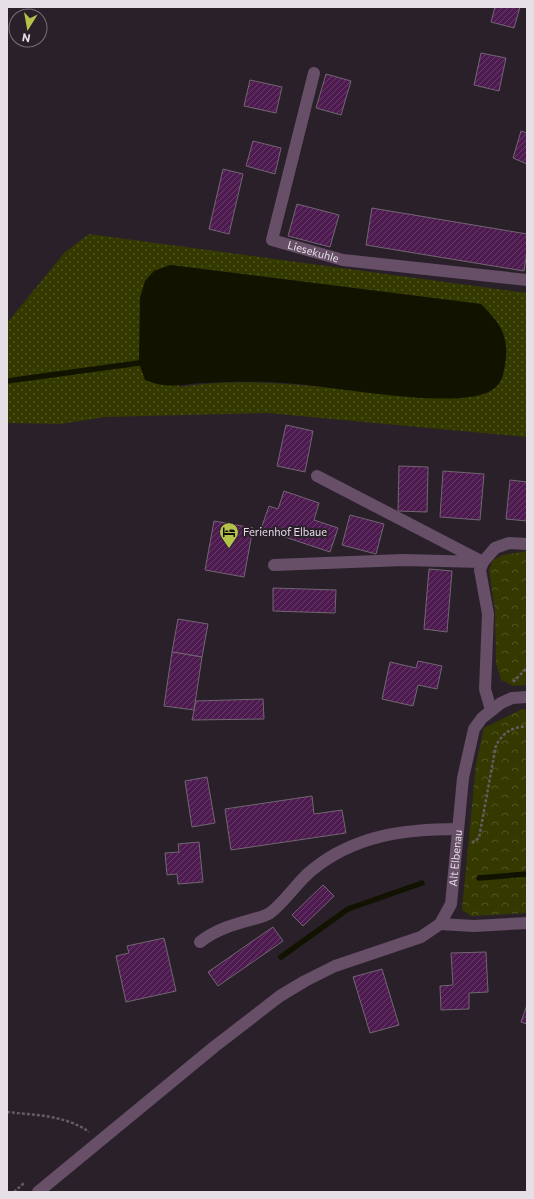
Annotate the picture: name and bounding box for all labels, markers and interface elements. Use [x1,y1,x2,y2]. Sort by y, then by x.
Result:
north arrow [8,8,48,48]
text: N [21,31,31,45]
street label: Liesekuhle [286,238,341,265]
hotel icon: Ferienhof Elbaue [218,521,240,549]
place label: Ferienhof Elbaue [243,525,327,538]
street label: Alt Elbenau [446,829,464,887]

